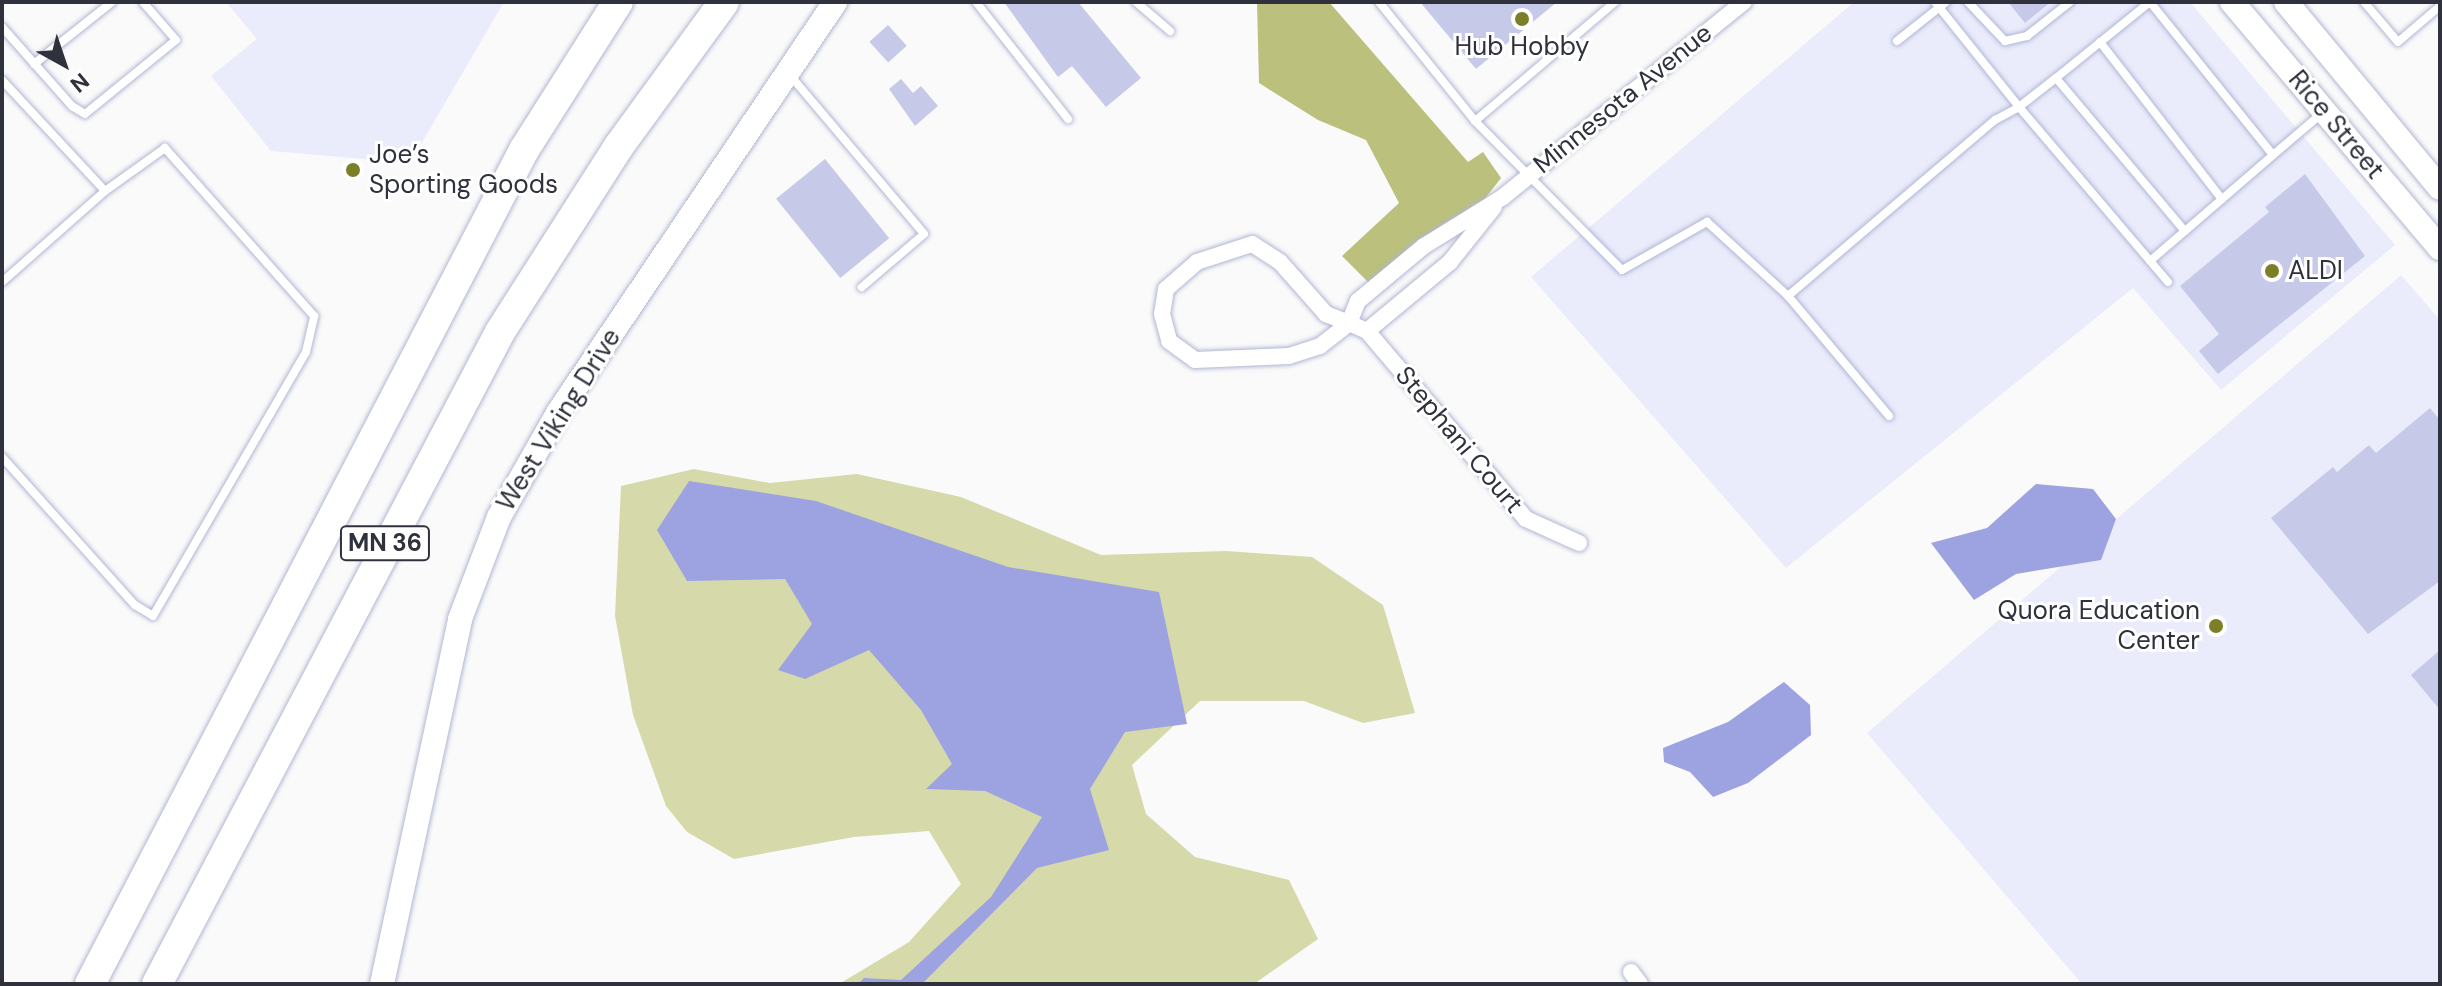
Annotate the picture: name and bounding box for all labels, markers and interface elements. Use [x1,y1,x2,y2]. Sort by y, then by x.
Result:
marker: Hub Hobby [1513,10,1531,28]
street label: Minnesota Avenue [1528,18,1718,180]
north arrow [24,24,104,104]
place label: Hub Hobby [1455,31,1589,63]
street label: Rice Street [2282,64,2390,186]
text: N [64,66,95,99]
place label: Joe’s Sporting Goods [369,139,558,200]
marker: Joe’s Sporting Goods [344,161,362,179]
place label: ALDI [2288,255,2343,287]
marker: ALDI [2263,262,2281,280]
street label: West Viking Drive [490,323,628,517]
street label: Stephani Court [1389,360,1529,520]
road number: MN 36 [339,523,431,563]
place label: Quora Education Center [1998,595,2200,656]
marker: Quora Education Center [2207,617,2225,635]

